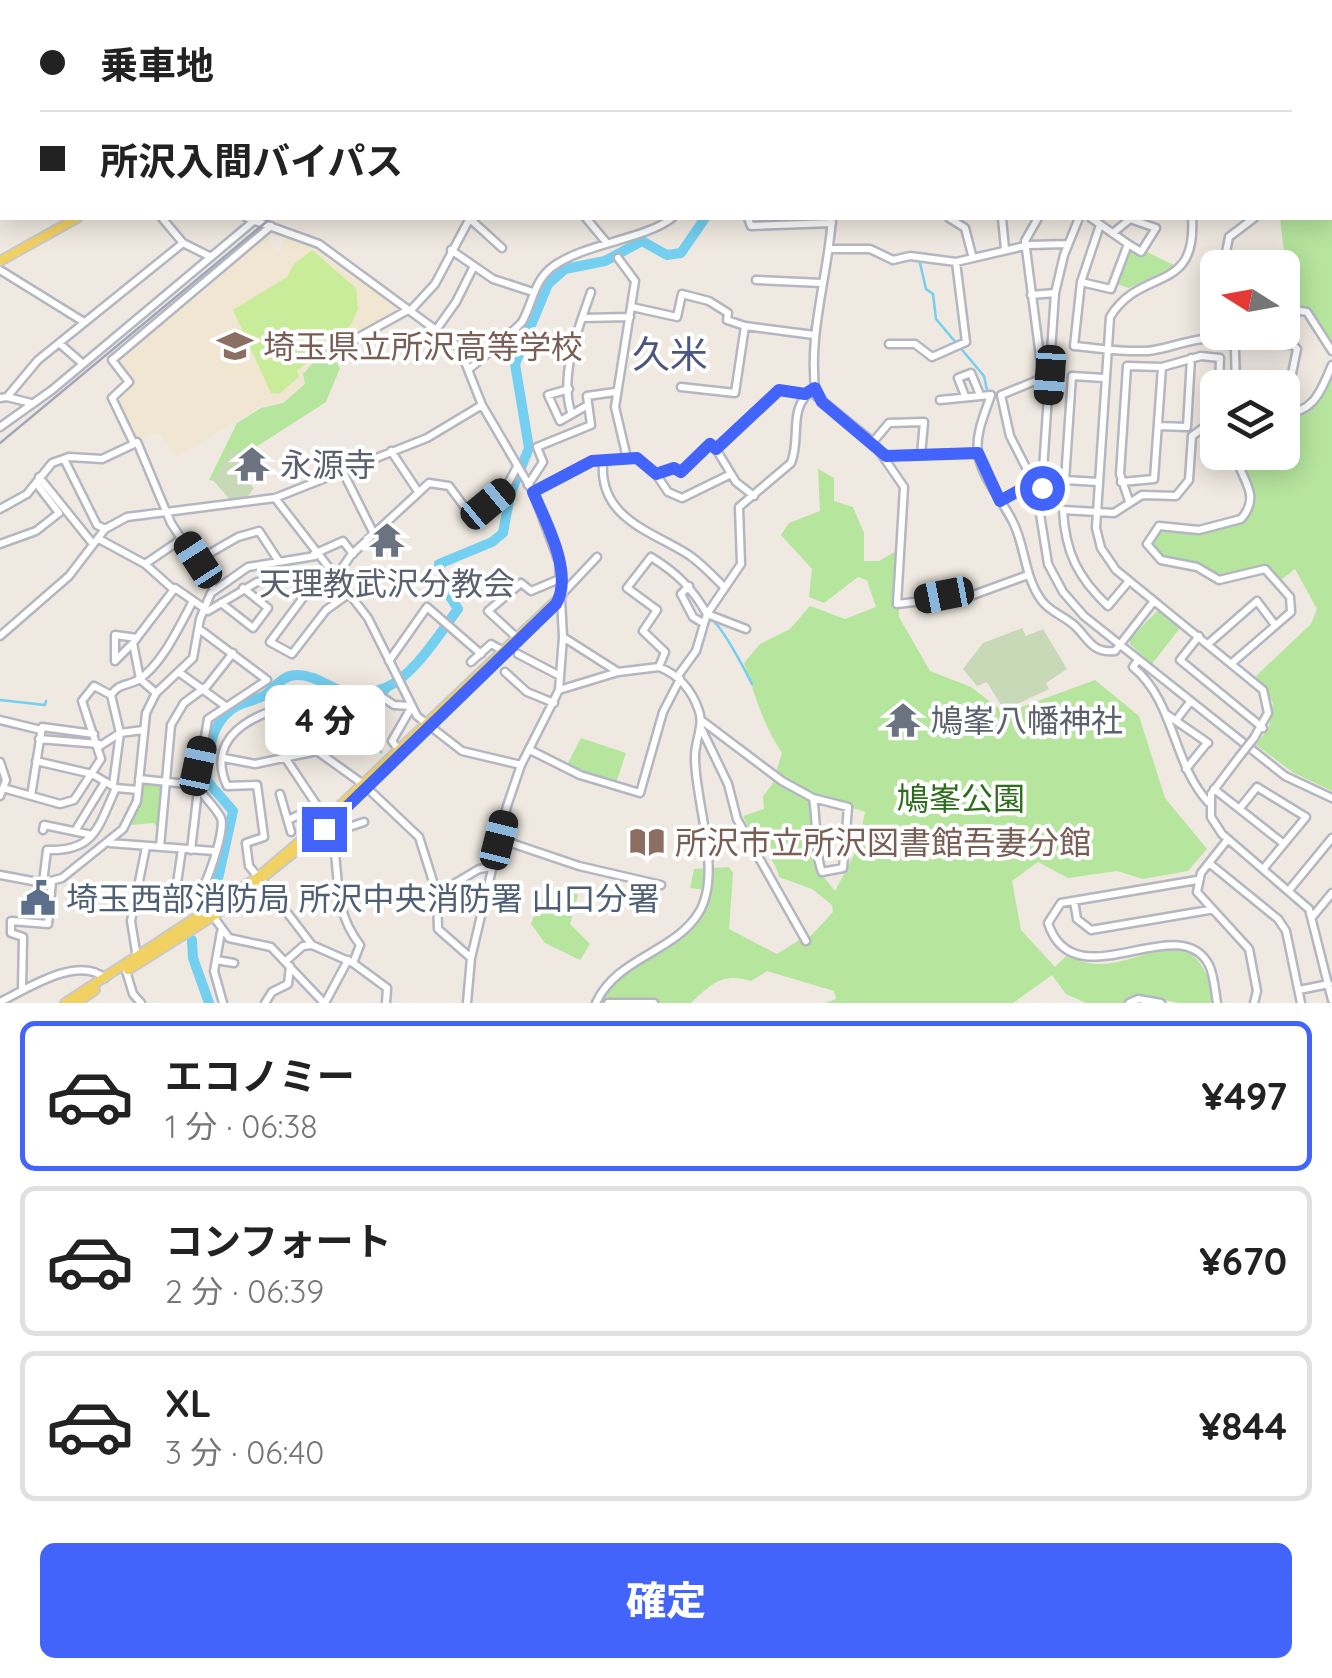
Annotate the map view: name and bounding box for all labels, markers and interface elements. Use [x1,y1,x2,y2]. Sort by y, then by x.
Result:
text: 乗車地 [100,41,214,89]
text: 所沢入間バイパス [100,137,403,185]
north arrow [1200,250,1300,350]
map controls [1200,250,1300,470]
place label: 埼玉県立所沢高等学校 [263,326,583,366]
school or university icon: 埼玉県立所沢高等学校 [216,327,254,365]
district label: 久米 [632,330,708,378]
car [1033,344,1067,406]
button: layers [1200,370,1300,470]
place label: 永源寺 [280,444,376,484]
temple icon: 永源寺 [233,445,271,483]
route start [1020,466,1065,511]
car [455,473,521,535]
temple icon: 天理教武沢分教会 [368,521,406,559]
car [169,527,227,593]
place label: 天理教武沢分教会 [259,563,515,603]
car [912,575,976,615]
callout: 4 分 [264,684,384,754]
text: 4 分 [295,700,355,740]
place label: 鳩峯八幡神社 [931,700,1123,740]
temple icon: 鳩峯八幡神社 [884,701,922,739]
car [177,734,219,798]
park label: 鳩峯公園 [897,778,1025,818]
route end [302,807,347,852]
car [477,807,521,873]
place label: 所沢市立所沢図書館吾妻分館 [675,822,1091,862]
library icon: 所沢市立所沢図書館吾妻分館 [628,823,666,861]
place label: 埼玉西部消防局 所沢中央消防署 山口分署 [66,878,659,918]
public building icon: 埼玉西部消防局 所沢中央消防署 山口分署 [19,879,57,917]
icon: car [45,1051,135,1141]
text: エコノミー [165,1052,355,1100]
text: ¥497 [1201,1072,1287,1120]
text: 1 分 · 06:38 [165,1106,318,1146]
icon: car [45,1216,135,1306]
text: コンフォート [165,1217,392,1265]
text: ¥670 [1199,1237,1287,1285]
text: 2 分 · 06:39 [165,1271,324,1311]
text: XL [165,1379,211,1427]
icon: car [45,1381,135,1471]
text: ¥844 [1199,1402,1287,1450]
text: 3 分 · 06:40 [165,1432,324,1472]
button: 確定 [40,1543,1292,1658]

